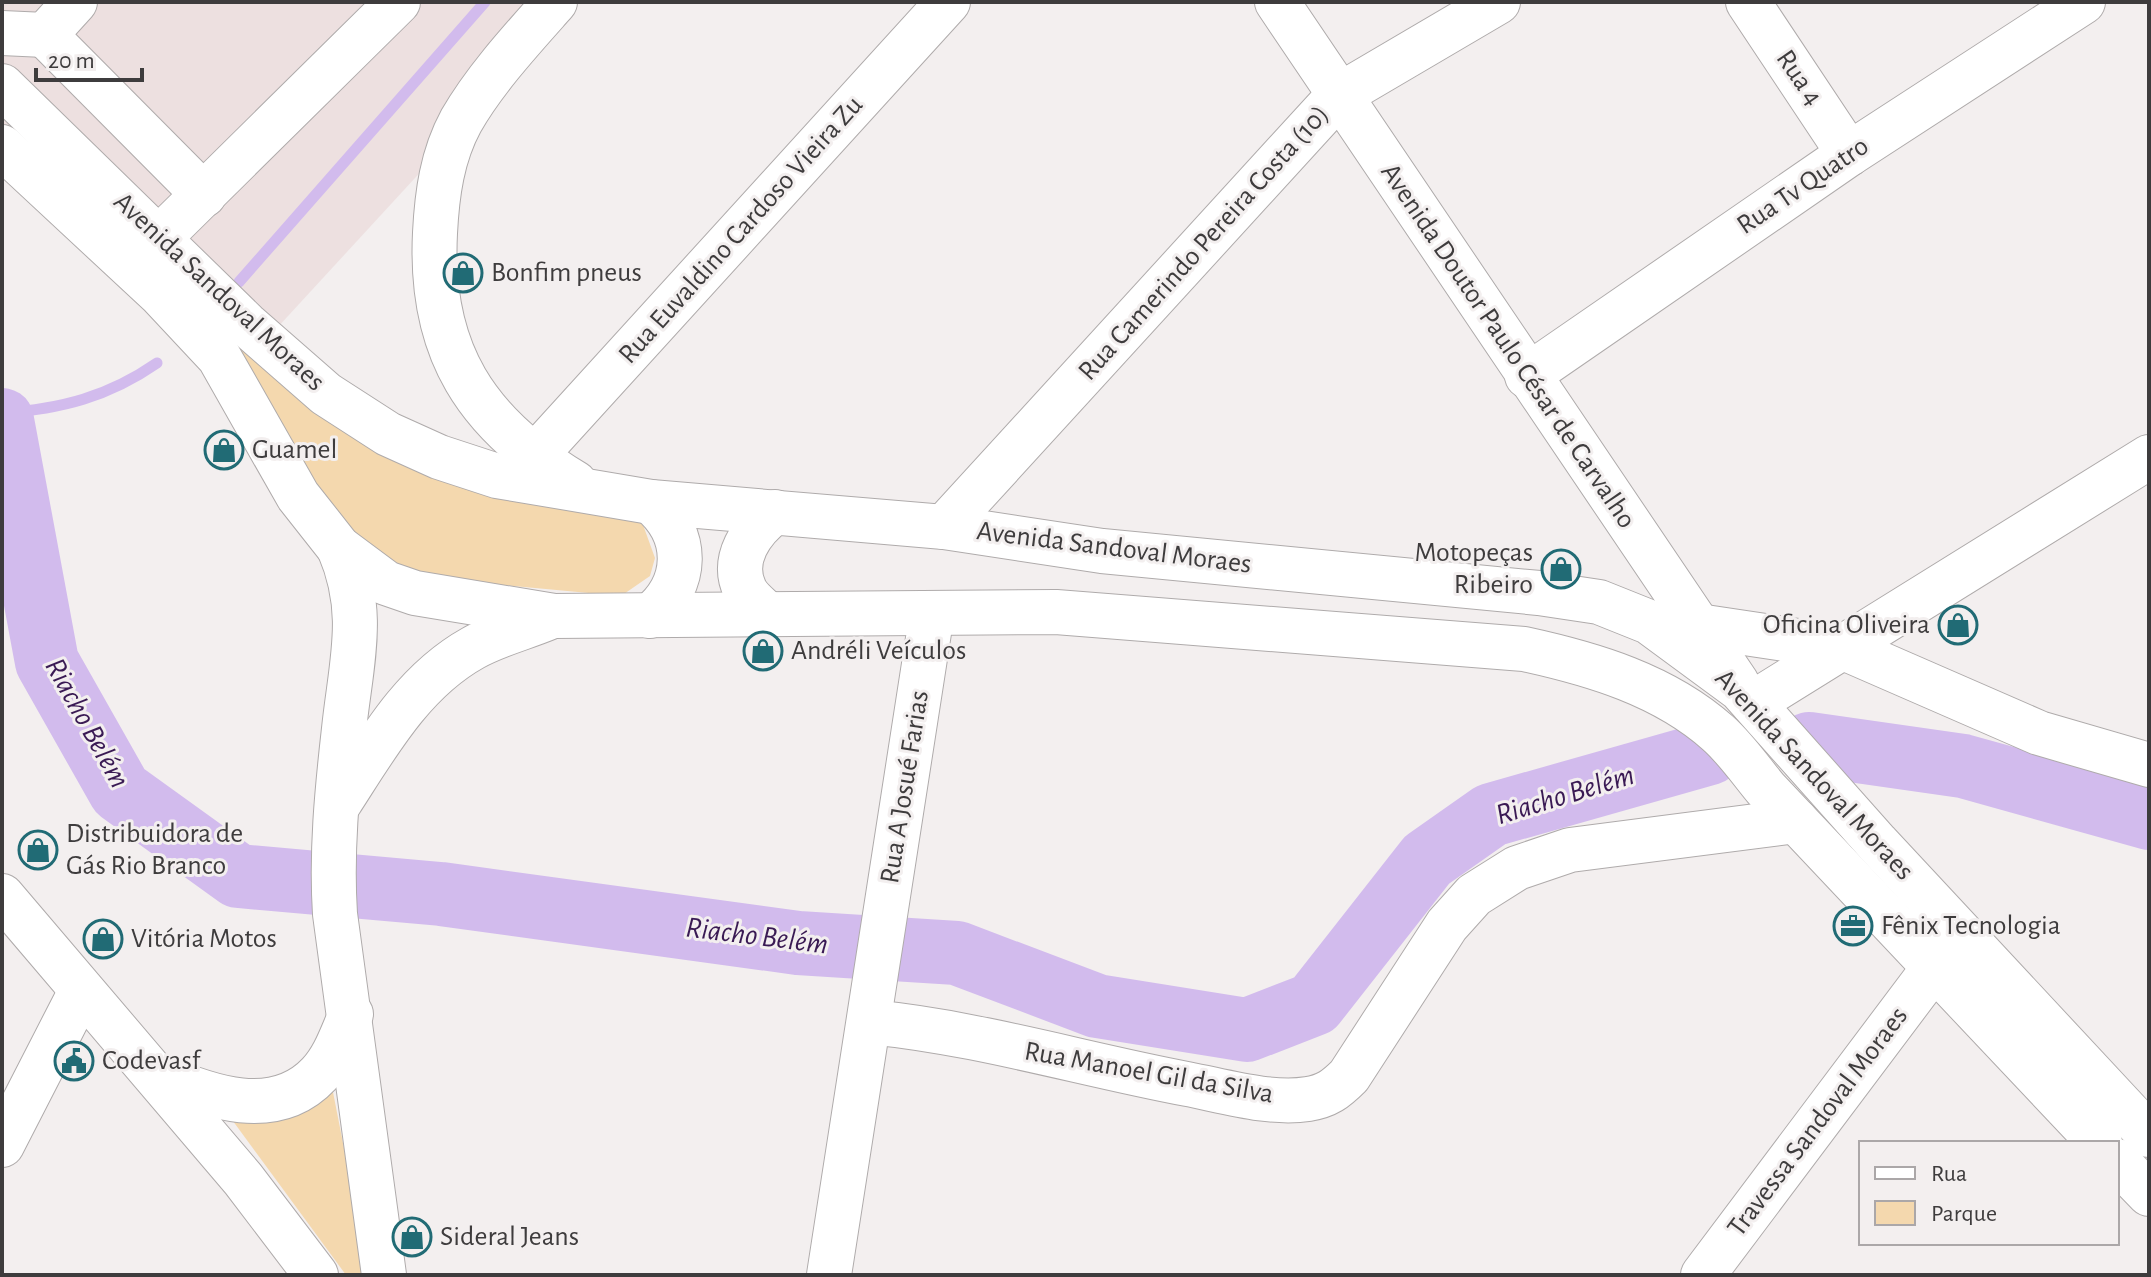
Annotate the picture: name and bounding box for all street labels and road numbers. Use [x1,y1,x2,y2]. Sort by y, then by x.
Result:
street label: Rua 4 [1771,45,1827,111]
street label: Rua Euvaldino Cardoso Vieira Zu [614,91,868,369]
street label: Rua Camerindo Pereira Costa (10) [1073,100,1335,386]
street label: Rua Tv Quatro [1732,132,1874,240]
street label: Avenida Doutor Paulo César de Carvalho [1375,159,1641,533]
street label: Avenida Sandoval Moraes [108,187,330,397]
street label: Avenida Sandoval Moraes [975,517,1253,579]
street label: Avenida Sandoval Moraes [1709,664,1919,886]
street label: Rua A Josué Farias [876,689,934,885]
street label: Travessa Sandoval Moraes [1723,1002,1913,1242]
street label: Rua Manoel Gil da Silva [1022,1037,1276,1109]

